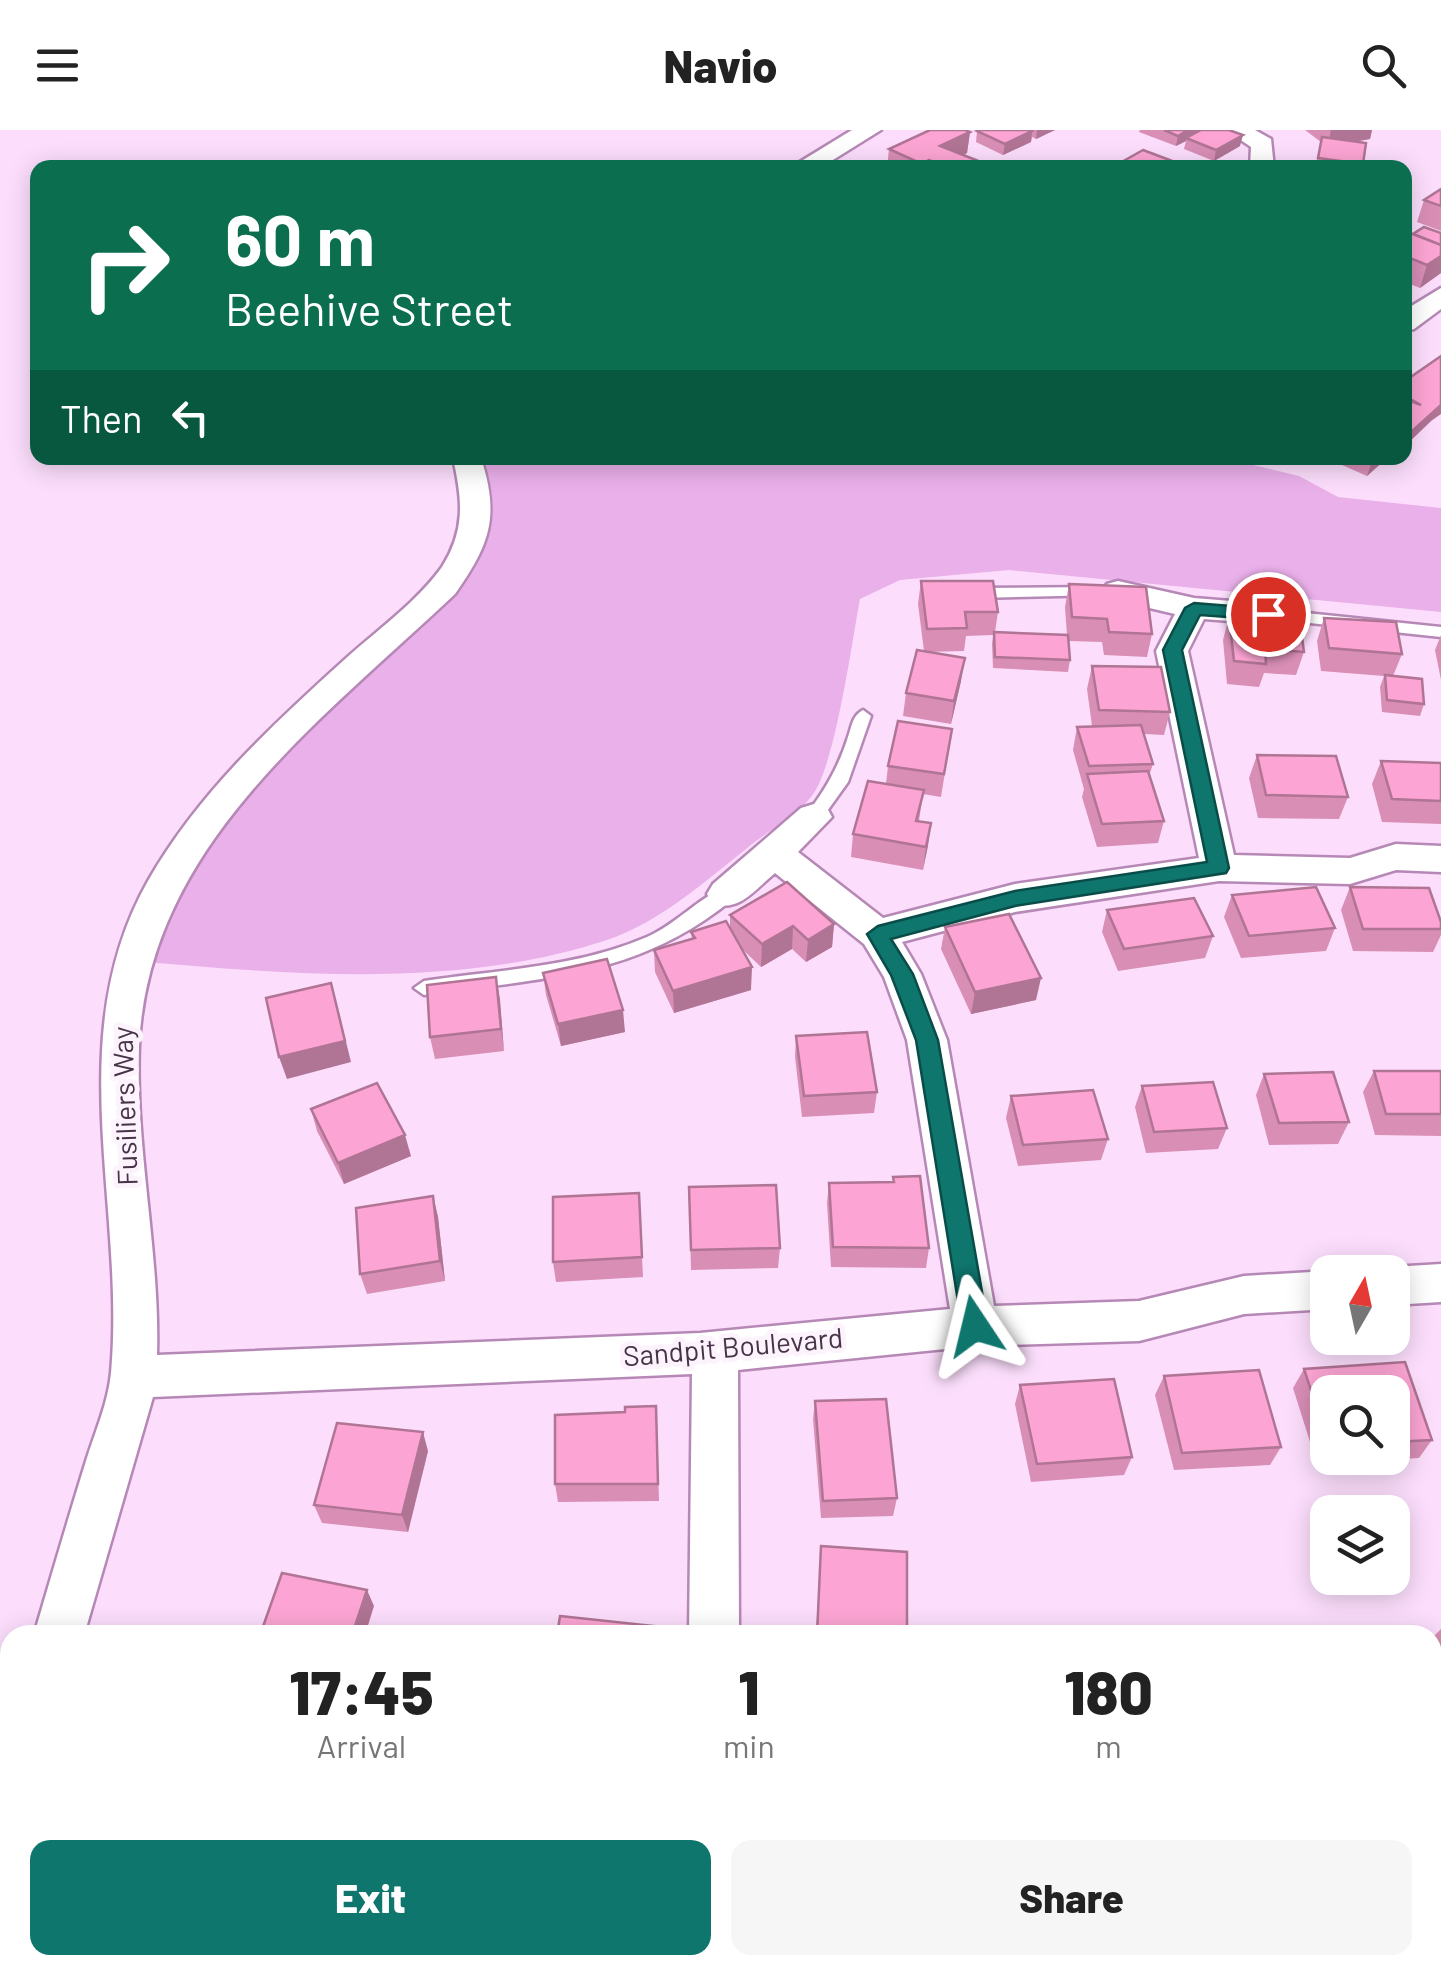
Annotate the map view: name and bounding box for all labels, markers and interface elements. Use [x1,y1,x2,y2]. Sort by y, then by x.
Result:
icon: menu [30,38,85,93]
text: Navio [664,38,777,92]
icon: search [1356,38,1411,93]
text: 60 m [225,196,375,280]
icon: right [60,200,190,330]
text: Beehive Street [225,281,513,335]
icon: left [163,390,218,445]
text: Then [60,395,143,441]
pin [1226,572,1311,657]
icon: arrive [1241,587,1296,642]
street label: Fusiliers Way [104,1026,144,1186]
north arrow [1310,1255,1410,1355]
map controls [1310,1255,1410,1595]
position arrow [923,1274,1027,1378]
street label: Sandpit Boulevard [622,1319,844,1373]
button: search [1310,1375,1410,1475]
button: layers [1310,1495,1410,1595]
text: 17:45 [289,1655,434,1727]
text: 1 [738,1655,760,1727]
text: 180 [1064,1655,1153,1727]
text: Arrival [317,1726,406,1764]
text: min [723,1726,775,1764]
text: m [1095,1726,1122,1764]
button: Exit [30,1840,711,1955]
button: Share [731,1840,1412,1955]

